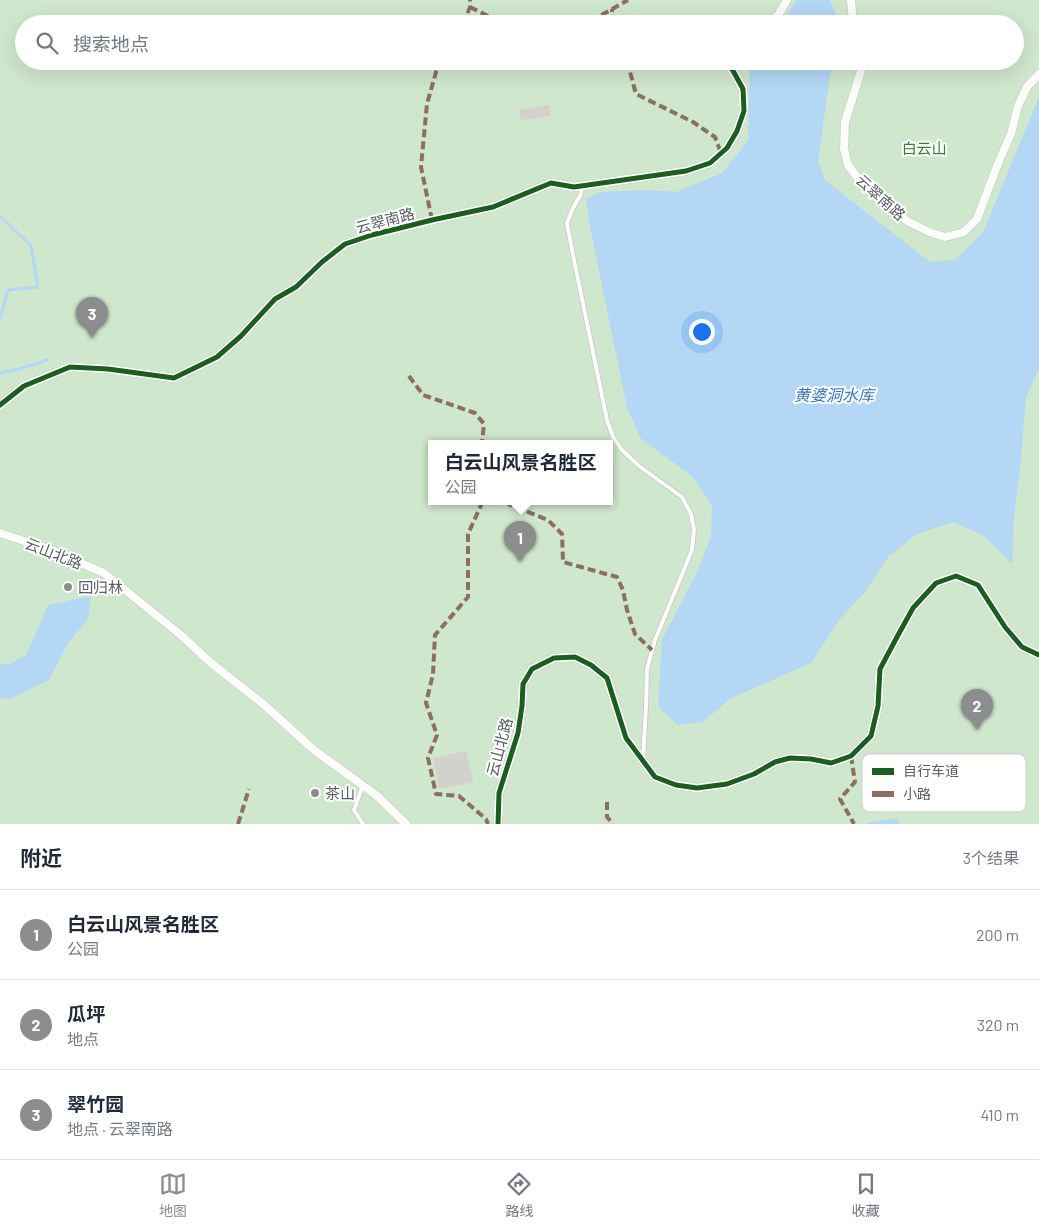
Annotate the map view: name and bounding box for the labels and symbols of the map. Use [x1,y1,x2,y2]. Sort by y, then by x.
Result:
park label: 白云山 [901,139,947,157]
street label: 云翠南路 [853,170,909,224]
street label: 云翠南路 [354,204,416,236]
pin: 3 [76,297,108,338]
your location [689,319,715,345]
water label: 黄婆洞水库 [794,385,877,404]
pin: 1 [504,521,536,562]
street label: 云山北路 [23,534,85,572]
place label: 回归林 [78,578,123,596]
marker: 回归林 [62,581,74,593]
pin: 2 [961,689,993,730]
street label: 云山北路 [483,716,515,778]
legend [862,754,1026,812]
text: 自行车道 [903,762,959,779]
place label: 茶山 [325,784,355,802]
text: 小路 [903,785,931,802]
marker: 茶山 [309,787,321,799]

